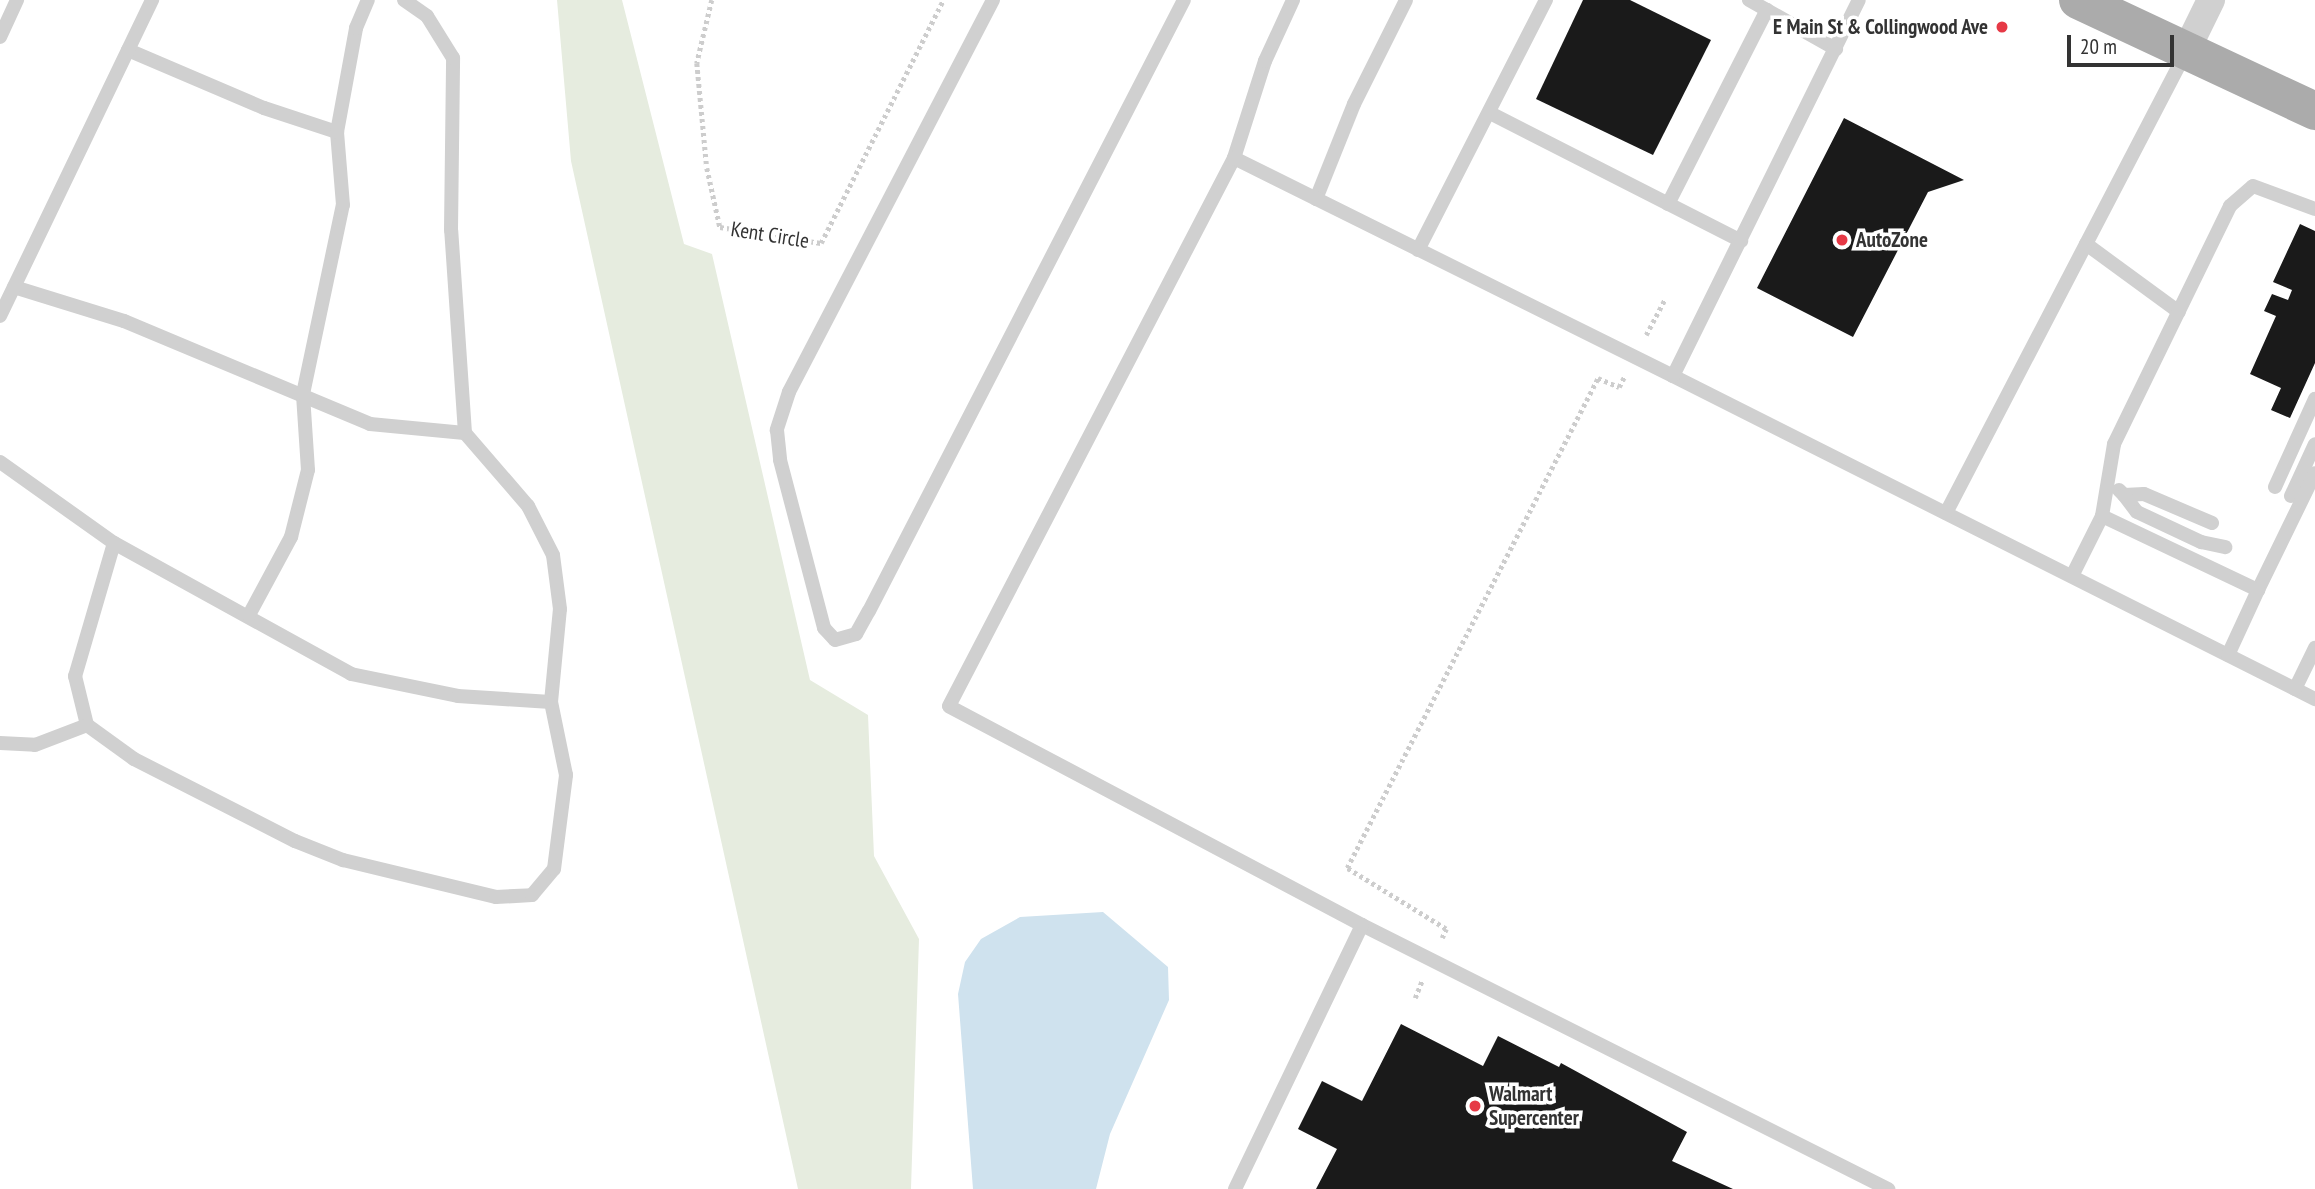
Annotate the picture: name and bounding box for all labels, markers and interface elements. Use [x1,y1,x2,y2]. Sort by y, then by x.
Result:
place label: E Main St & Collingwood Ave [1772,14,1988,40]
marker: E Main St & Collingwood Ave [1994,19,2010,35]
scale bar [2070,21,2177,65]
text: 20 m [2080,33,2117,60]
street label: Kent Circle [729,216,811,254]
place label: AutoZone [1856,227,1928,253]
marker: AutoZone [1834,232,1850,248]
place label: Walmart Supercenter [1489,1081,1579,1131]
marker: Walmart Supercenter [1467,1098,1483,1114]

